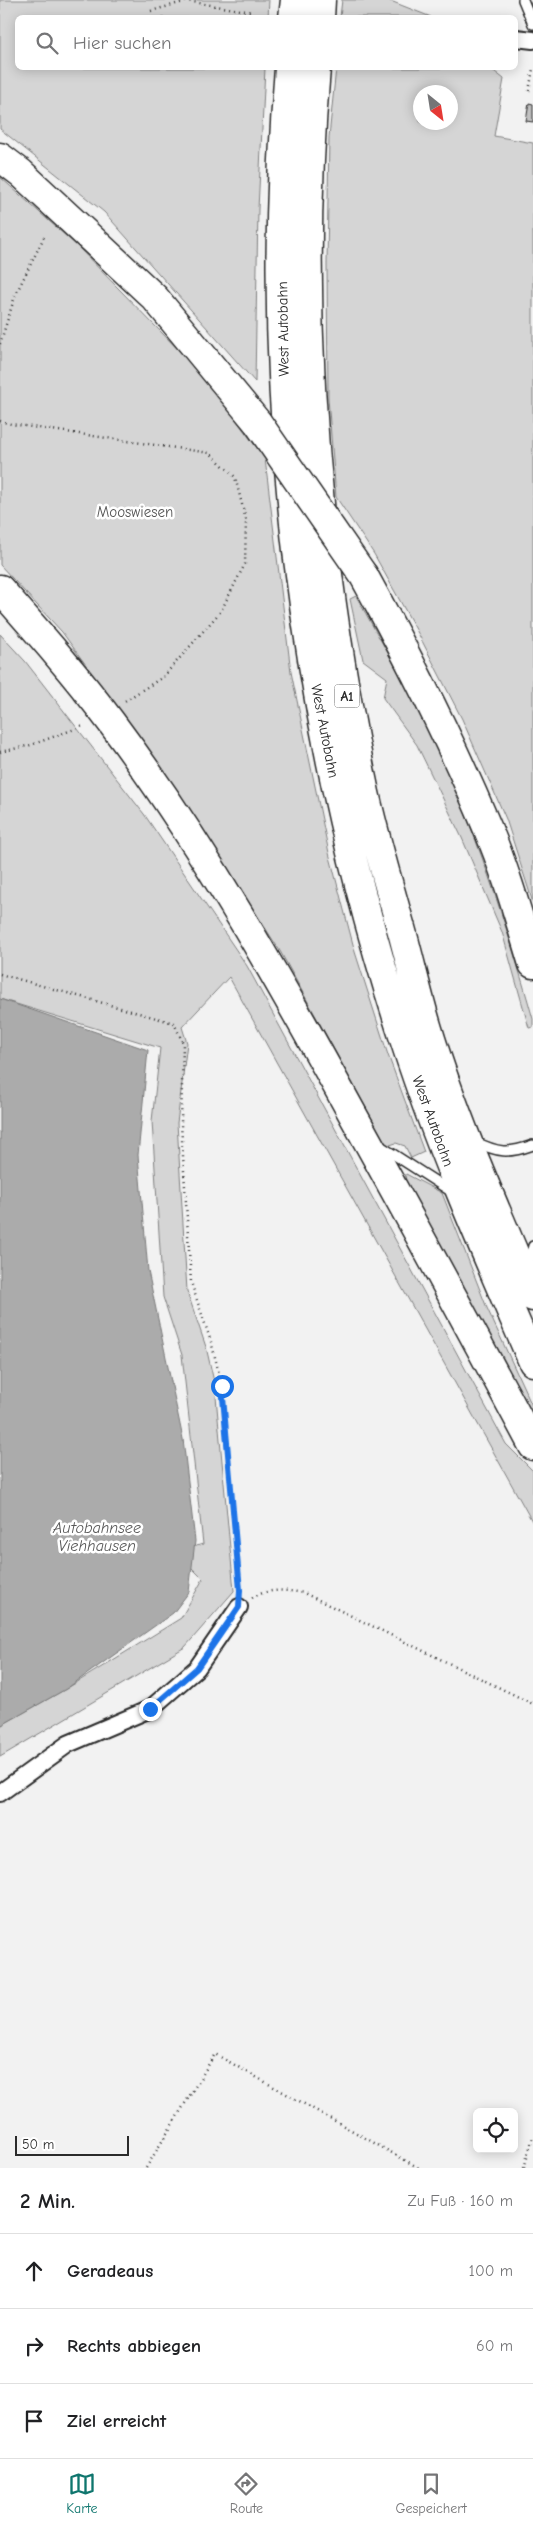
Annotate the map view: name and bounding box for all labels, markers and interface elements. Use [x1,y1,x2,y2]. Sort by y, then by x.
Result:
search box [15,15,518,70]
icon: search [33,29,61,57]
text: Hier suchen [73,32,171,54]
north arrow [413,85,458,130]
street label: West Autobahn [273,281,293,377]
park label: Mooswiesen [97,503,173,521]
street label: West Autobahn [307,683,343,779]
road number: A1 [334,684,360,708]
street label: West Autobahn [408,1073,458,1169]
route start [211,1375,234,1398]
water label: Autobahnsee Viehhausen [52,1519,141,1555]
route end [139,1698,162,1721]
map controls [473,2108,518,2153]
button: locate [473,2108,518,2153]
scale bar [15,2133,129,2156]
text: 50 m [22,2136,54,2153]
text: 2 Min. [20,2189,75,2213]
text: Zu Fuß · 160 m [408,2192,513,2210]
icon: ahead [20,2257,48,2285]
text: Geradeaus [67,2260,153,2282]
text: 100 m [469,2262,513,2280]
icon: right [20,2332,48,2360]
text: Rechts abbiegen [67,2335,201,2357]
text: 60 m [476,2337,513,2355]
icon: arrive [20,2407,48,2435]
text: Ziel erreicht [67,2410,166,2432]
tab: Karte [66,2470,97,2517]
tab: Route [230,2470,263,2517]
tab: Gespeichert [395,2470,467,2517]

